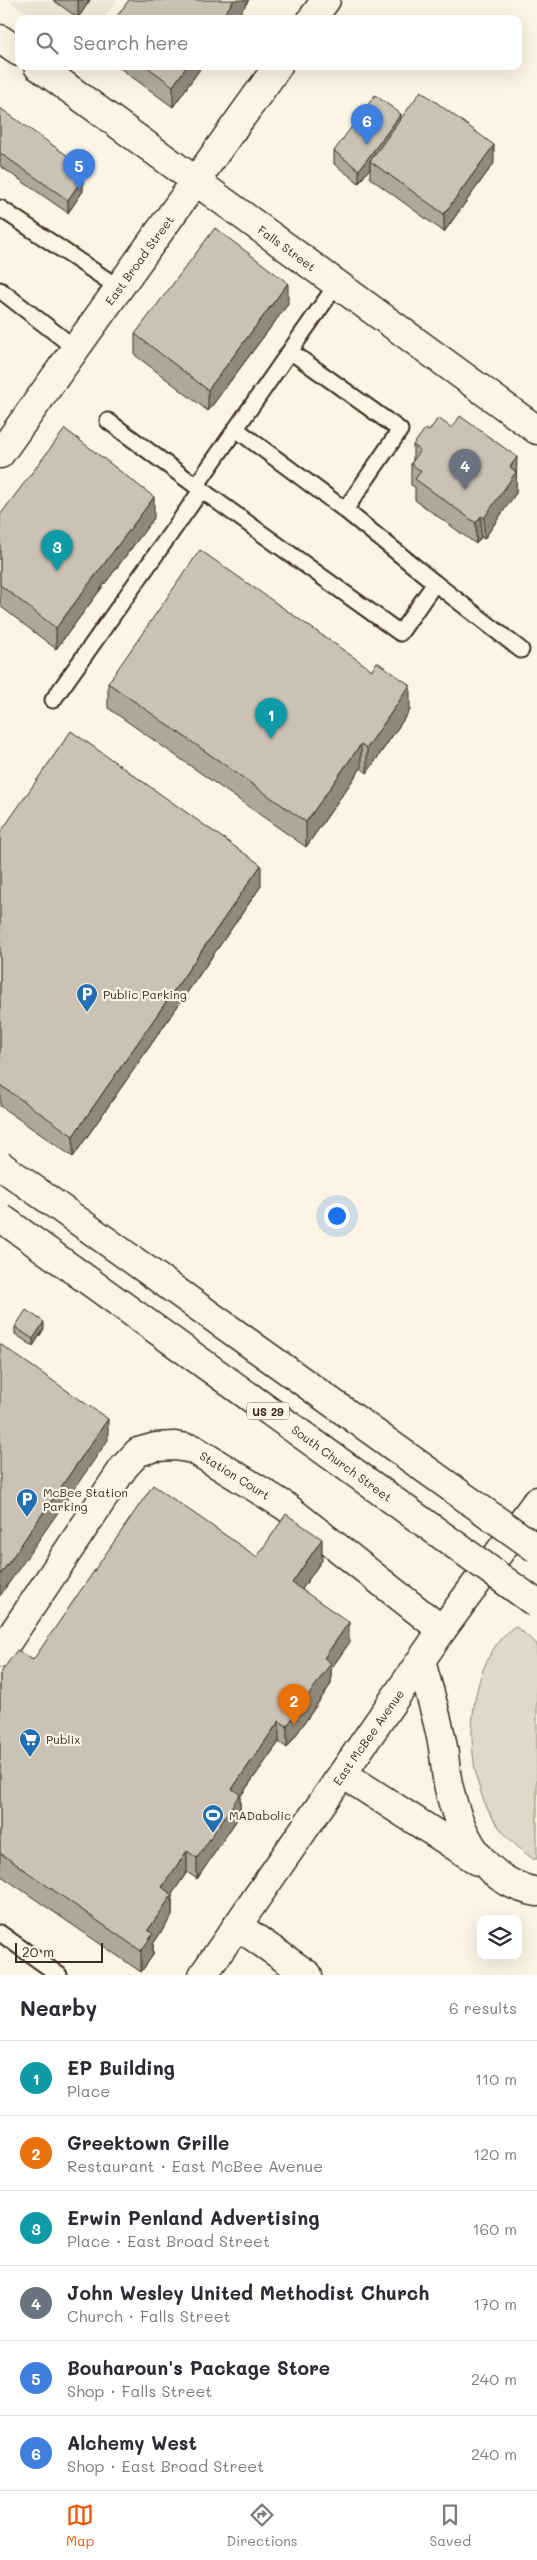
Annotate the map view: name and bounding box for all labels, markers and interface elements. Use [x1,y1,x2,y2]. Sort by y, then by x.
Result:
search box [15,15,522,70]
icon: search [33,29,61,57]
text: Search here [73,30,189,55]
pin: 6 [351,104,383,145]
pin: 5 [63,149,95,190]
street label: East Broad Street [101,212,177,308]
street label: Falls Street [255,222,319,274]
pin: 4 [449,449,481,490]
pin: 3 [41,530,73,571]
pin: 1 [255,698,287,739]
parking icon: Public Parking [75,982,99,1013]
place label: Public Parking [103,986,187,1002]
your location [324,1203,350,1229]
road number: US 29 [247,1402,289,1420]
street label: South Church Street [289,1421,395,1505]
street label: Station Court [197,1447,273,1503]
place label: McBee Station Parking [43,1484,128,1514]
parking icon: McBee Station Parking [15,1487,39,1518]
pin: 2 [278,1684,310,1725]
street label: East McBee Avenue [329,1686,407,1788]
supermarket icon: Publix [18,1727,42,1758]
place label: Publix [46,1731,80,1747]
sports icon: MADabolic [201,1803,225,1834]
place label: MADabolic [229,1807,291,1823]
map controls [477,1915,522,1960]
button: layers [477,1915,522,1960]
scale bar [15,1940,102,1963]
text: 20 m [22,1942,54,1961]
text: Nearby [20,1994,97,2021]
text: 6 results [449,1997,517,2018]
text: EP Building [67,2055,175,2080]
text: 1 [32,2068,40,2089]
text: 110 m [475,2068,517,2089]
text: Place [67,2080,110,2101]
text: Greektown Grille [67,2130,229,2155]
text: 2 [32,2143,40,2164]
text: 120 m [473,2143,517,2164]
text: Restaurant · East McBee Avenue [67,2155,323,2176]
text: Erwin Penland Advertising [67,2205,320,2230]
text: 3 [31,2218,41,2239]
text: 160 m [472,2218,517,2239]
text: Place · East Broad Street [67,2230,270,2251]
text: John Wesley United Methodist Church [67,2280,429,2305]
text: 4 [31,2293,41,2314]
text: 170 m [473,2293,517,2314]
text: Church · Falls Street [67,2305,231,2326]
text: Bouharoun's Package Store [67,2355,330,2380]
text: 5 [31,2368,41,2389]
text: 240 m [471,2368,517,2389]
text: Shop · Falls Street [67,2380,212,2401]
text: Alchemy West [67,2430,197,2455]
text: 6 [31,2443,41,2464]
text: 240 m [471,2443,517,2464]
text: Shop · East Broad Street [67,2455,264,2476]
tab: Map [66,2501,94,2550]
tab: Directions [226,2501,298,2550]
tab: Saved [429,2501,471,2550]

